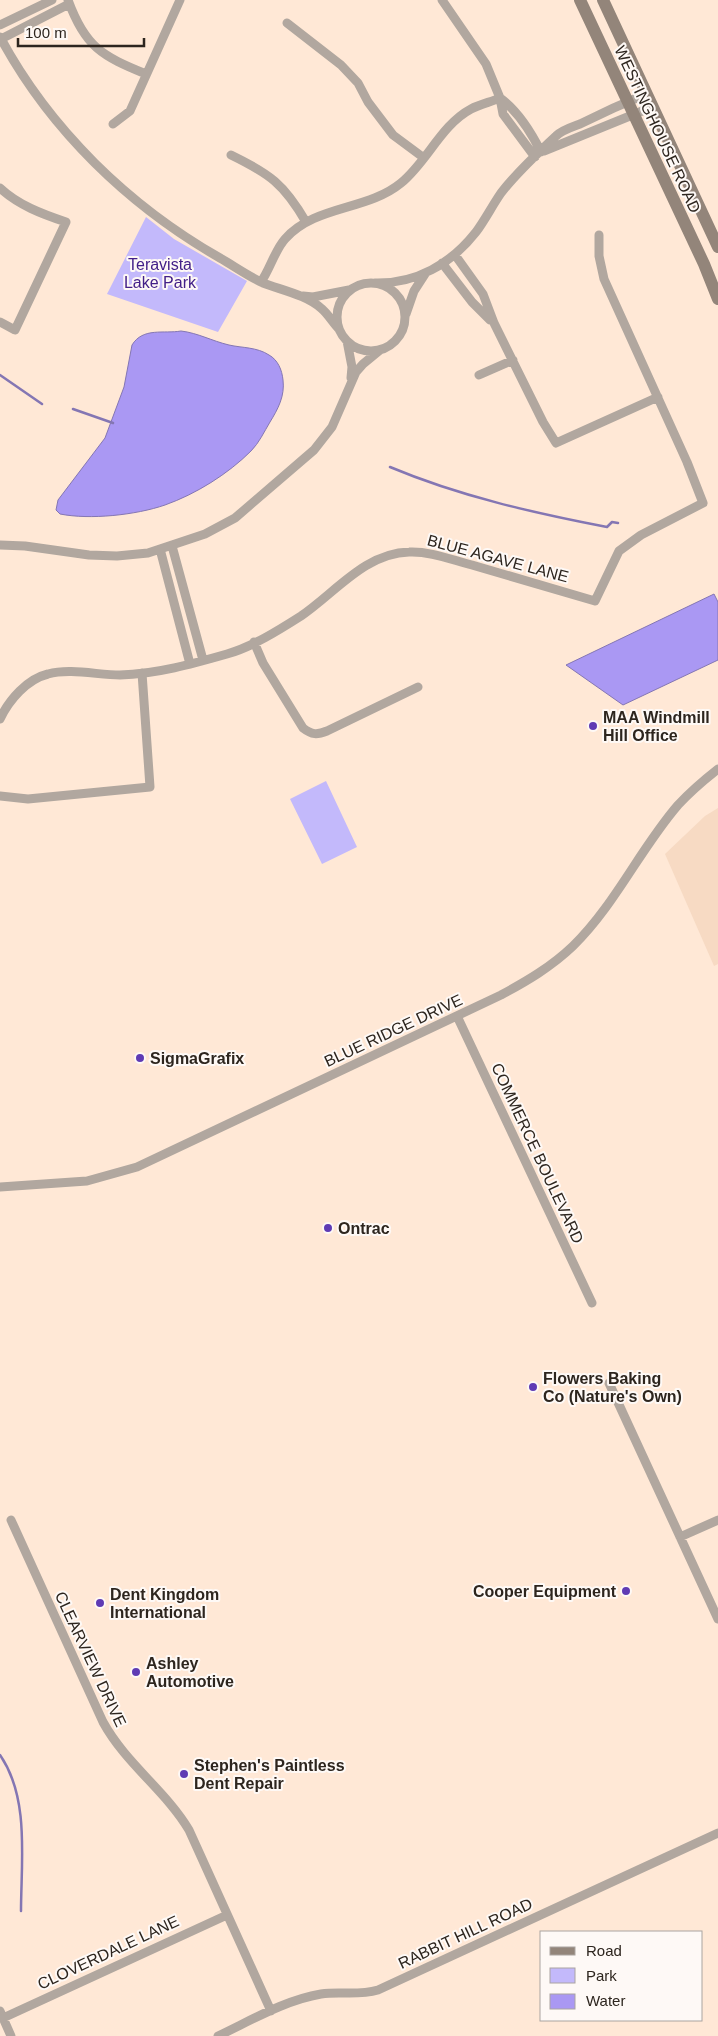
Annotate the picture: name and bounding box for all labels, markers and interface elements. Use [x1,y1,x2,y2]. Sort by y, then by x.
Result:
scale bar [18,15,144,47]
text: 100 m [25,24,67,41]
street label: WESTINGHOUSE ROAD [611,43,704,215]
park label: Teravista Lake Park [124,256,197,291]
street label: BLUE AGAVE LANE [425,531,570,586]
place label: MAA Windmill Hill Office [603,709,710,744]
marker: MAA Windmill Hill Office [587,720,599,732]
street label: BLUE RIDGE DRIVE [322,991,465,1070]
place label: SigmaGrafix [150,1050,244,1067]
marker: SigmaGrafix [134,1052,146,1064]
street label: COMMERCE BOULEVARD [488,1060,587,1246]
place label: Ontrac [338,1220,390,1237]
marker: Ontrac [322,1222,334,1234]
place label: Flowers Baking Co (Nature's Own) [543,1370,682,1405]
marker: Flowers Baking Co (Nature's Own) [527,1381,539,1393]
place label: Cooper Equipment [473,1583,617,1600]
marker: Cooper Equipment [620,1585,632,1597]
place label: Dent Kingdom International [110,1586,219,1621]
street label: CLEARVIEW DRIVE [52,1589,129,1730]
marker: Dent Kingdom International [94,1597,106,1609]
place label: Ashley Automotive [146,1655,234,1690]
marker: Ashley Automotive [130,1666,142,1678]
place label: Stephen's Paintless Dent Repair [194,1757,345,1792]
marker: Stephen's Paintless Dent Repair [178,1768,190,1780]
street label: RABBIT HILL ROAD [396,1895,535,1972]
street label: CLOVERDALE LANE [35,1912,182,1993]
legend [540,1931,703,2021]
text: Road [586,1942,622,1959]
text: Park [586,1967,617,1984]
text: Water [586,1992,625,2009]

